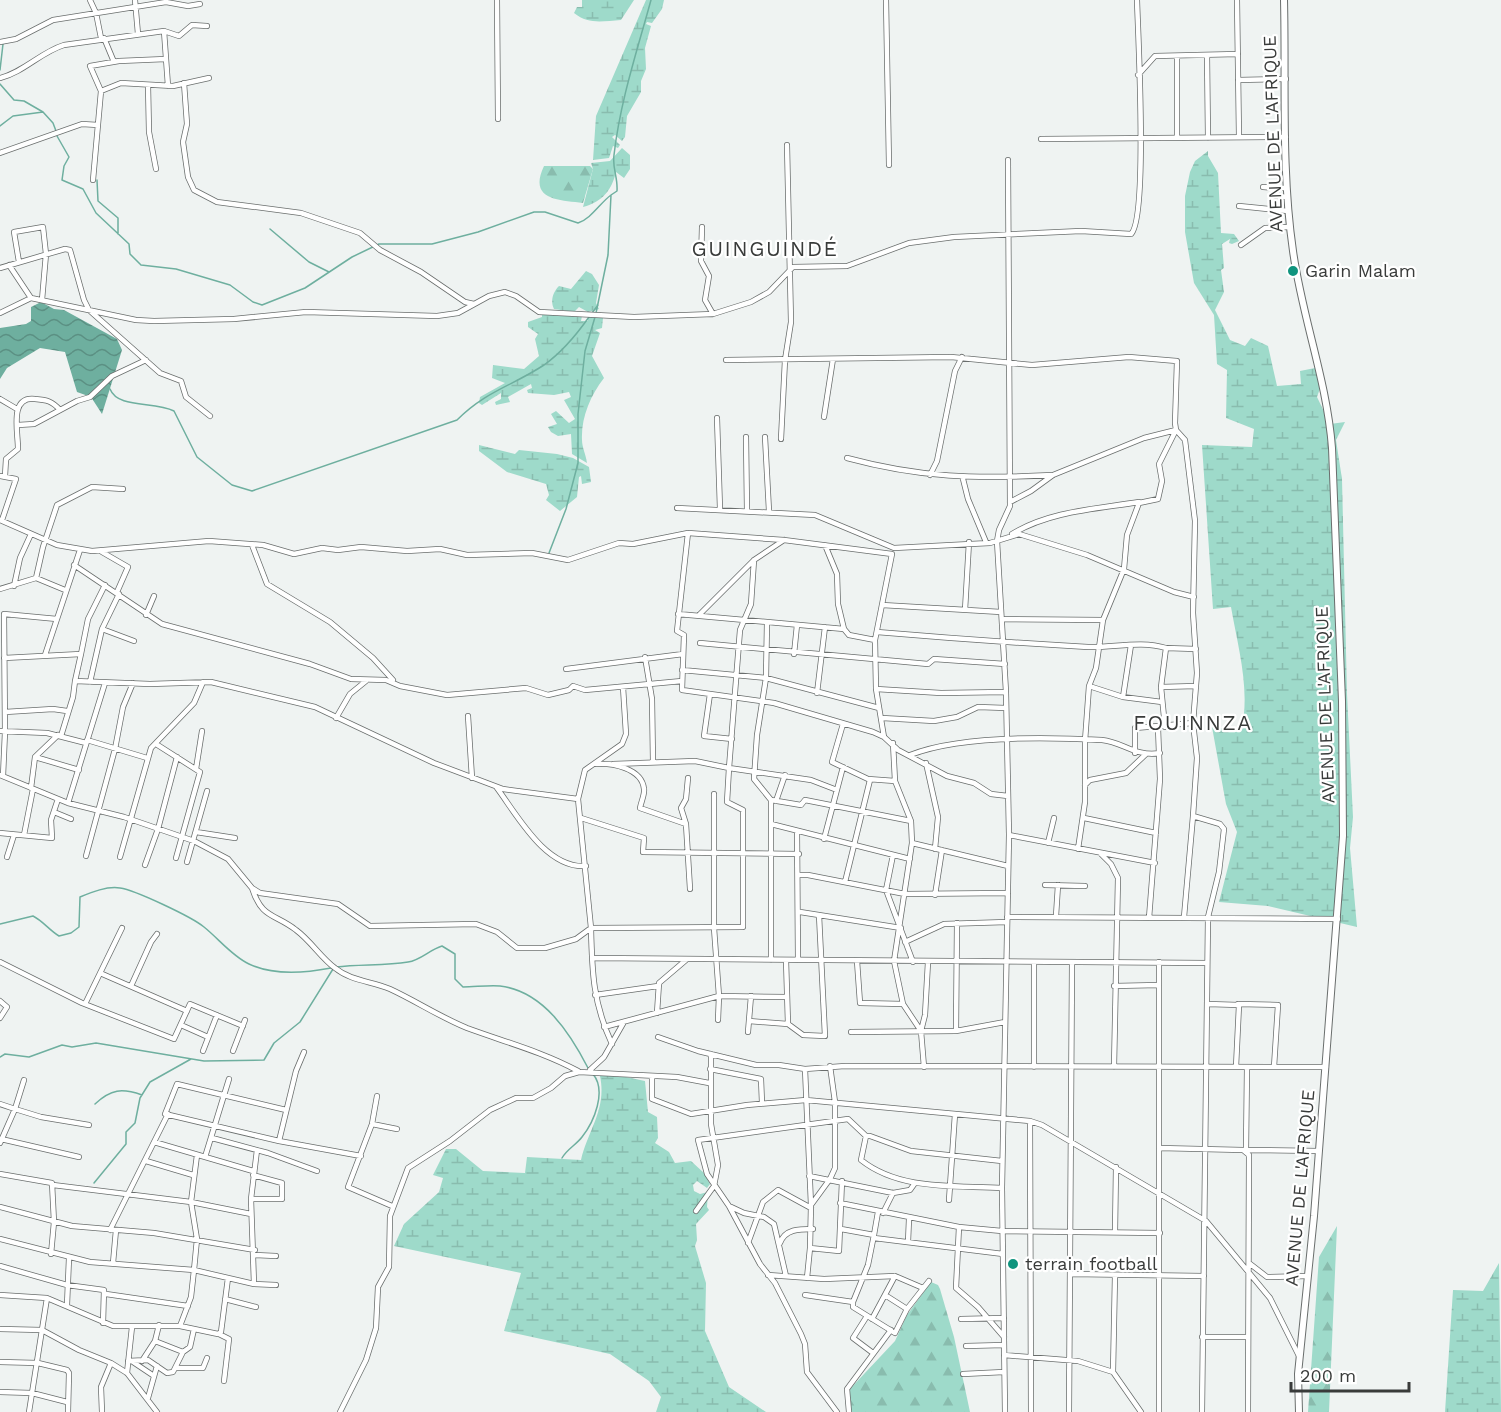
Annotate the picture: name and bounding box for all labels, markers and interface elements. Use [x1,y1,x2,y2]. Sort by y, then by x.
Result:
street label: AVENUE DE L'AFRIQUE [1259,35,1286,233]
district label: GUINGUINDÉ [692,236,838,261]
place label: Garin Malam [1305,260,1416,281]
marker: Garin Malam [1286,264,1300,278]
street label: AVENUE DE L'AFRIQUE [1311,606,1338,804]
district label: FOUINNZA [1133,710,1253,735]
street label: AVENUE DE L'AFRIQUE [1280,1089,1319,1287]
place label: terrain football [1025,1253,1158,1274]
marker: terrain football [1006,1257,1020,1271]
scale bar [1291,1355,1410,1393]
text: 200 m [1300,1365,1356,1386]

